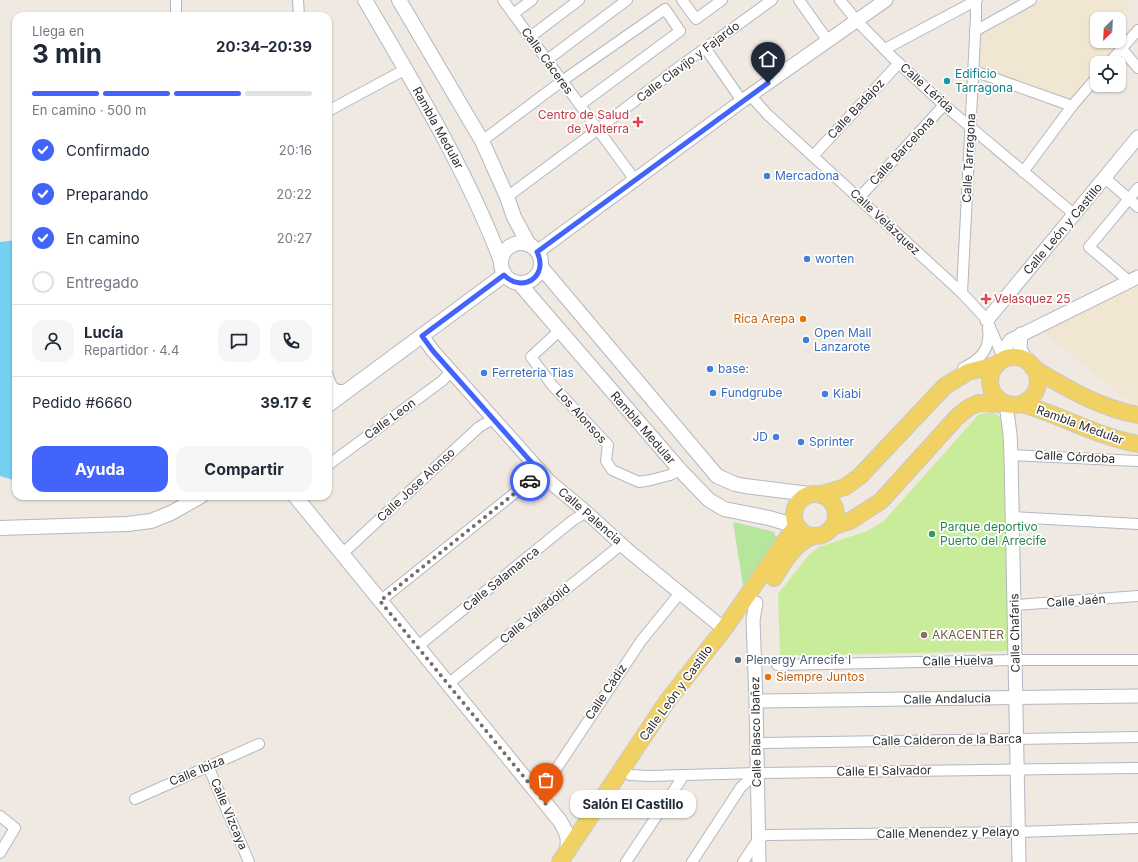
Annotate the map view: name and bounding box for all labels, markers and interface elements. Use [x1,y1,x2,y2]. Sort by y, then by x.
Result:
north arrow [1090,12,1126,48]
map controls [1090,12,1126,92]
street label: Calle Clavijo y Fajardo [633,18,742,105]
text: Llega en [32,23,84,39]
street label: Calle Cáceres [518,24,577,97]
text: 20:34–20:39 [216,37,312,56]
text: 3 min [32,38,102,69]
pin [751,42,785,83]
icon: home [757,48,779,70]
button: locate [1090,56,1126,92]
street label: Calle Lérida [897,60,957,116]
place label: Edificio Tarragona [955,66,1013,95]
street label: Calle Badajoz [824,75,887,142]
marker: Edificio Tarragona [942,76,952,86]
street label: Rambla Medular [410,84,467,172]
text: En camino · 500 m [32,102,146,118]
place label: Centro de Salud de Valterra [538,107,629,136]
street label: Calle Barcelona [866,113,937,188]
street label: Calle Tarragona [959,113,978,203]
marker: Centro de Salud de Valterra [632,116,644,128]
icon: check [32,139,54,161]
text: Confirmado [66,141,150,160]
text: 20:16 [279,142,312,158]
place label: Mercadona [775,168,839,183]
marker: Mercadona [762,171,772,181]
street label: Calle León y Castillo [1020,180,1105,278]
icon: check [32,183,54,205]
text: Preparando [66,185,149,204]
street label: Calle Velázquez [847,185,923,258]
text: 20:22 [276,186,312,202]
icon: check [32,227,54,249]
text: En camino [66,229,140,248]
text: 20:27 [277,230,312,246]
place label: worten [815,251,854,266]
marker: worten [802,254,812,264]
text: Entregado [66,273,139,292]
place label: Velasquez 25 [994,291,1071,306]
marker: Velasquez 25 [981,294,991,304]
place label: Rica Arepa [733,311,795,326]
marker: Rica Arepa [798,314,808,324]
button: person [32,320,74,362]
button: chat [218,320,260,362]
button: phone [270,320,312,362]
text: Lucía [84,323,123,342]
place label: Open Mall Lanzarote [814,325,871,354]
marker: Open Mall Lanzarote [801,335,811,345]
text: Repartidor · 4.4 [84,342,179,358]
place label: base: [718,361,749,376]
marker: base: [705,364,715,374]
place label: Ferreteria Tias [492,365,574,380]
marker: Ferreteria Tias [479,368,489,378]
street label: Los Alonsos [553,385,610,446]
place label: Fundgrube [721,385,783,400]
place label: Kiabi [833,386,861,401]
street label: Rambla Medular [608,388,679,468]
marker: Fundgrube [708,388,718,398]
marker: Kiabi [820,389,830,399]
text: Pedido #6660 [32,393,132,412]
text: 39.17 € [260,393,312,412]
street label: Calle Leon [361,395,418,442]
street label: Rambla Medular [1035,402,1126,447]
place label: JD [752,429,768,444]
marker: JD [771,432,781,442]
place label: Sprinter [809,434,855,449]
marker: Sprinter [796,437,806,447]
street label: Calle Jose Alonso [373,445,458,525]
button: Ayuda [32,446,168,492]
button: Compartir [176,446,312,492]
street label: Calle Córdoba [1034,447,1116,466]
courier [510,461,550,501]
icon: car [519,470,541,492]
street label: Calle Palencia [555,484,625,547]
place label: Parque deportivo Puerto del Arrecife [940,519,1047,548]
marker: Parque deportivo Puerto del Arrecife [927,529,937,539]
street label: Calle Salamanca [460,543,542,614]
street label: Calle Valladolid [496,581,573,647]
street label: Calle Jaén [1046,591,1106,610]
street label: Calle Chafaris [1006,593,1023,673]
place label: AKACENTER [932,627,1004,642]
marker: AKACENTER [919,630,929,640]
street label: Calle León y Castillo [636,642,715,744]
place label: Plenergy Arrecife I [746,652,851,667]
street label: Calle Huelva [922,652,994,669]
marker: Plenergy Arrecife I [733,655,743,665]
street label: Calle Cádiz [581,661,630,722]
place label: Siempre Juntos [776,669,865,684]
marker: Siempre Juntos [763,672,773,682]
street label: Calle Blasco Ibañez [747,676,764,788]
street label: Calle Andalucia [903,690,991,707]
street label: Calle Calderon de la Barca [872,731,1022,748]
street label: Calle Ibiza [167,752,227,789]
street label: Calle El Salvador [836,762,932,779]
pin [529,763,563,804]
icon: bag [535,769,557,791]
street label: Calle Vizcaya [208,776,251,852]
callout: Salón El Castillo [570,790,696,818]
text: Salón El Castillo [583,796,683,812]
street label: Calle Menendez y Pelayo [876,824,1019,841]

